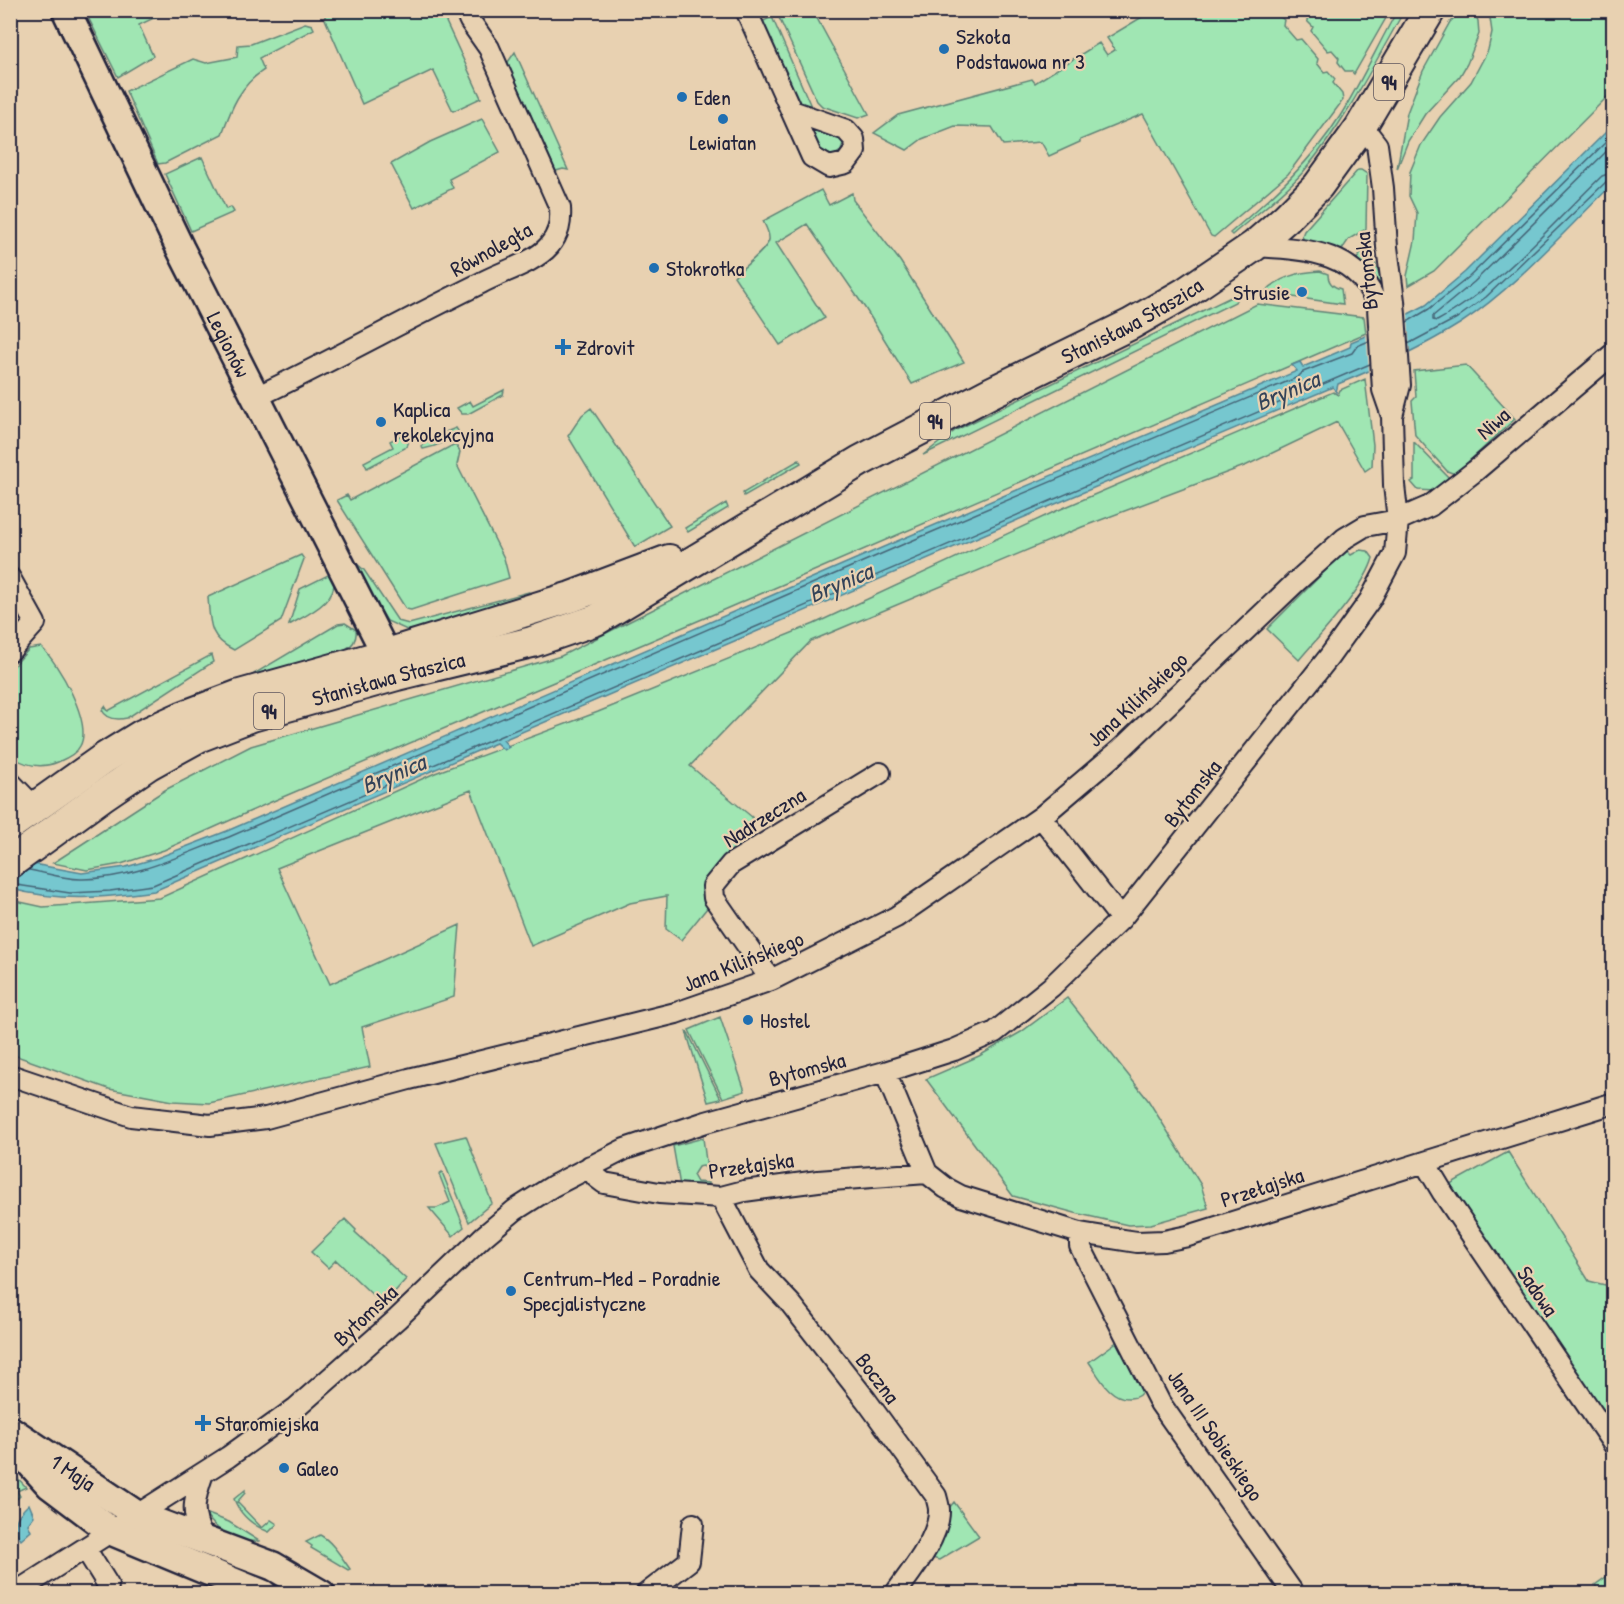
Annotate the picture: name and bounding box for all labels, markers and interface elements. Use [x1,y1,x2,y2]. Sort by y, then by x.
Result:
place label: Szkoła Podstawowa nr 3 [956,21,1085,76]
marker: Szkoła Podstawowa nr 3 [937,42,951,56]
road number: 94 [1374,64,1404,100]
place label: Eden [694,82,731,112]
marker: Eden [675,90,689,104]
marker: Lewiatan [716,112,730,126]
place label: Lewiatan [690,127,756,157]
street label: Równoległa [445,214,538,284]
street label: Bytomska [1347,230,1385,311]
place label: Stokrotka [666,253,745,283]
marker: Stokrotka [647,261,661,275]
street label: Stanisława Staszica [1056,270,1209,371]
place label: Strusie [1233,277,1290,307]
marker: Strusie [1295,285,1309,299]
street label: Legionów [200,307,258,382]
place label: Zdrovit [576,332,635,362]
marker: Zdrovit [554,338,572,356]
water label: Brynica [1250,361,1327,419]
place label: Kaplica rekolekcyjna [393,394,494,449]
street label: Niwa [1470,400,1516,446]
road number: 94 [920,403,950,439]
marker: Kaplica rekolekcyjna [374,415,388,429]
water label: Brynica [803,553,880,611]
street label: Stanisława Staszica [309,644,468,713]
street label: Jana Kilińskiego [1080,644,1194,753]
road number: 94 [254,693,284,729]
water label: Brynica [356,744,433,802]
street label: Bytomska [1156,753,1228,833]
street label: Nadrzeczna [717,780,811,854]
street label: Jana Kilińskiego [678,923,808,999]
place label: Hostel [760,1005,810,1035]
marker: Hostel [741,1013,755,1027]
street label: Bytomska [765,1044,849,1094]
street label: Przełajska [707,1144,796,1186]
street label: Przełajska [1217,1159,1308,1214]
street label: Sadowa [1510,1260,1566,1322]
place label: Centrum-Med - Poradnie Specjalistyczne [523,1263,721,1318]
street label: Bytomska [326,1277,404,1353]
marker: Centrum-Med - Poradnie Specjalistyczne [504,1284,518,1298]
street label: Boczna [849,1346,907,1410]
street label: Jana III Sobieskiego [1161,1363,1271,1507]
place label: Staromiejska [215,1408,319,1438]
marker: Staromiejska [196,1416,210,1430]
street label: 1 Maja [45,1446,102,1498]
place label: Galeo [296,1453,339,1483]
marker: Galeo [277,1461,291,1475]

